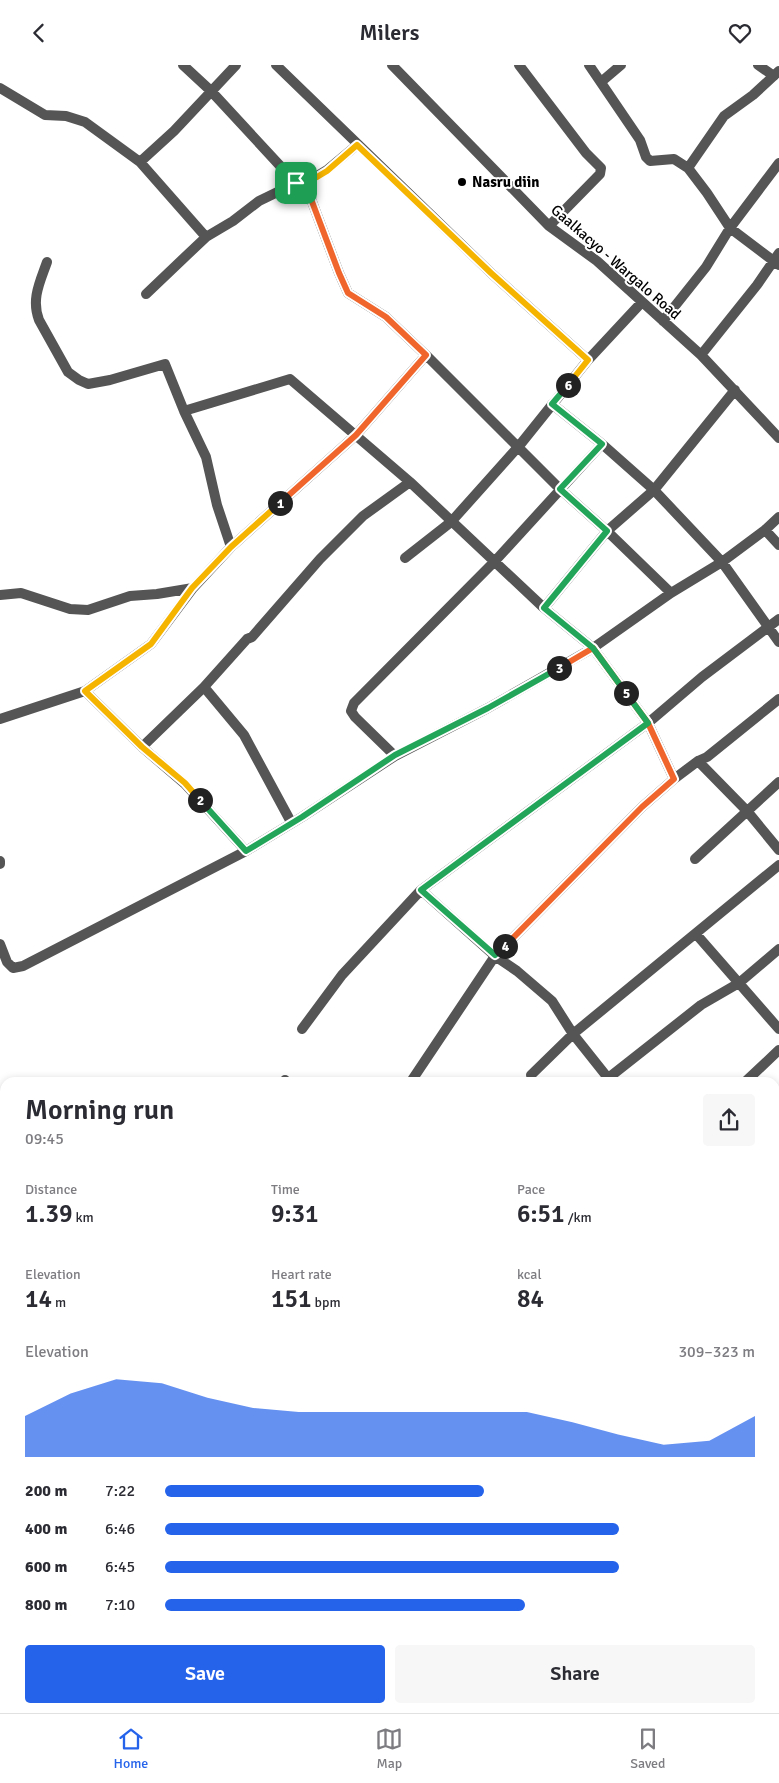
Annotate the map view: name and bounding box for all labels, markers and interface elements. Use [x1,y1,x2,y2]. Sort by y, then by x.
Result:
icon: back [25,19,53,47]
text: Milers [360,19,419,46]
icon: heart [726,19,754,47]
pin [275,162,317,204]
icon: arrive [282,169,310,197]
place label: Nasru diin [472,173,539,191]
marker: Nasru diin [456,176,468,188]
street label: Gaalkacyo - Wargalo Road [547,201,685,323]
pin: 6 [556,373,580,397]
text: 6 [565,377,572,394]
pin: 1 [268,491,292,515]
text: 1 [277,495,284,512]
pin: 3 [546,655,572,681]
text: 3 [556,660,563,677]
pin: 5 [614,681,638,705]
text: 5 [623,685,630,702]
pin: 2 [188,787,212,813]
text: 2 [197,792,204,809]
pin: 4 [492,933,518,959]
text: 4 [502,938,509,955]
text: Morning run [25,1093,174,1127]
button: share [703,1094,755,1146]
text: 09:45 [25,1129,64,1149]
text: Distance [25,1181,77,1198]
text: Time [271,1181,300,1198]
text: Pace [517,1181,545,1198]
text: 1.39 [25,1198,72,1229]
text: 9:31 [271,1198,319,1229]
text: 6:51 [517,1198,565,1229]
text: km [72,1209,94,1226]
text: /km [565,1209,592,1226]
text: Elevation [25,1266,81,1283]
text: Heart rate [271,1266,332,1283]
text: kcal [517,1266,542,1283]
text: 14 [25,1283,52,1314]
text: 151 [271,1283,312,1314]
text: 84 [517,1283,544,1314]
text: m [52,1294,66,1311]
text: bpm [312,1294,341,1311]
text: Elevation [25,1342,89,1362]
text: 309–323 m [678,1342,755,1362]
text: 200 m [25,1481,67,1501]
text: 7:22 [105,1481,135,1501]
text: 400 m [25,1519,67,1539]
text: 6:46 [105,1519,135,1539]
text: 600 m [25,1557,67,1577]
text: 6:45 [105,1557,135,1577]
text: 800 m [25,1595,67,1615]
text: 7:10 [105,1595,135,1615]
button: Save [25,1645,385,1703]
button: Share [395,1645,755,1703]
tab: Home [113,1725,148,1772]
tab: Map [375,1725,403,1772]
tab: Saved [630,1725,666,1772]

